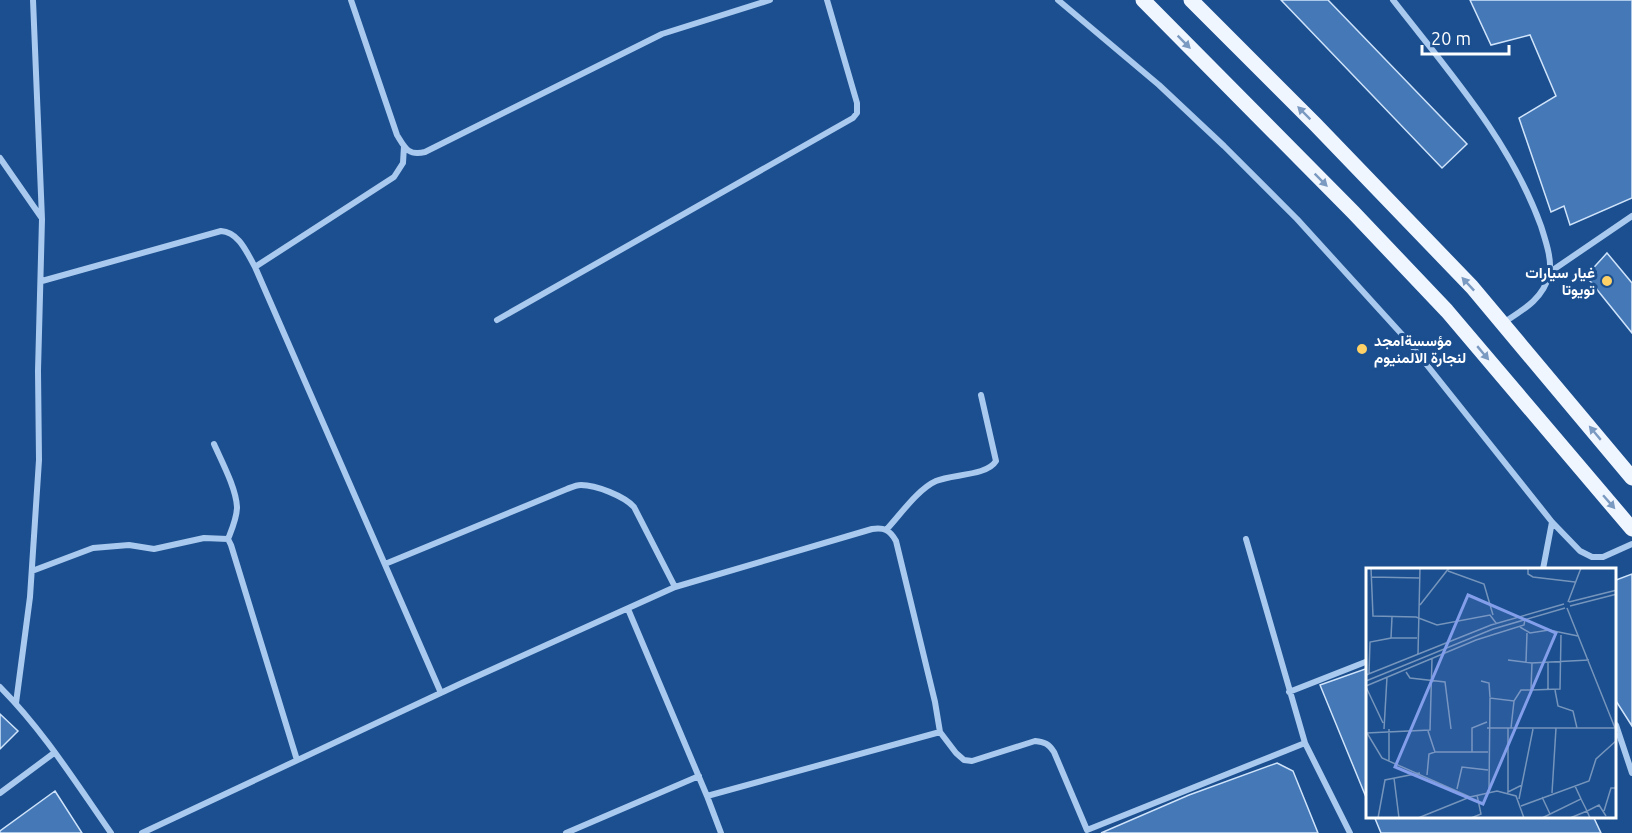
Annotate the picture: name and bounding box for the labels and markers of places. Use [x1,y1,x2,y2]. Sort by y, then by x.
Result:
place label: غيار سيارات تويوتا [1525,264,1595,299]
marker: غيار سيارات تويوتا [1600,274,1614,288]
place label: مؤسسةامجد لنجارة الالمنيوم [1374,332,1466,368]
marker: مؤسسةامجد لنجارة الالمنيوم [1355,342,1369,356]

